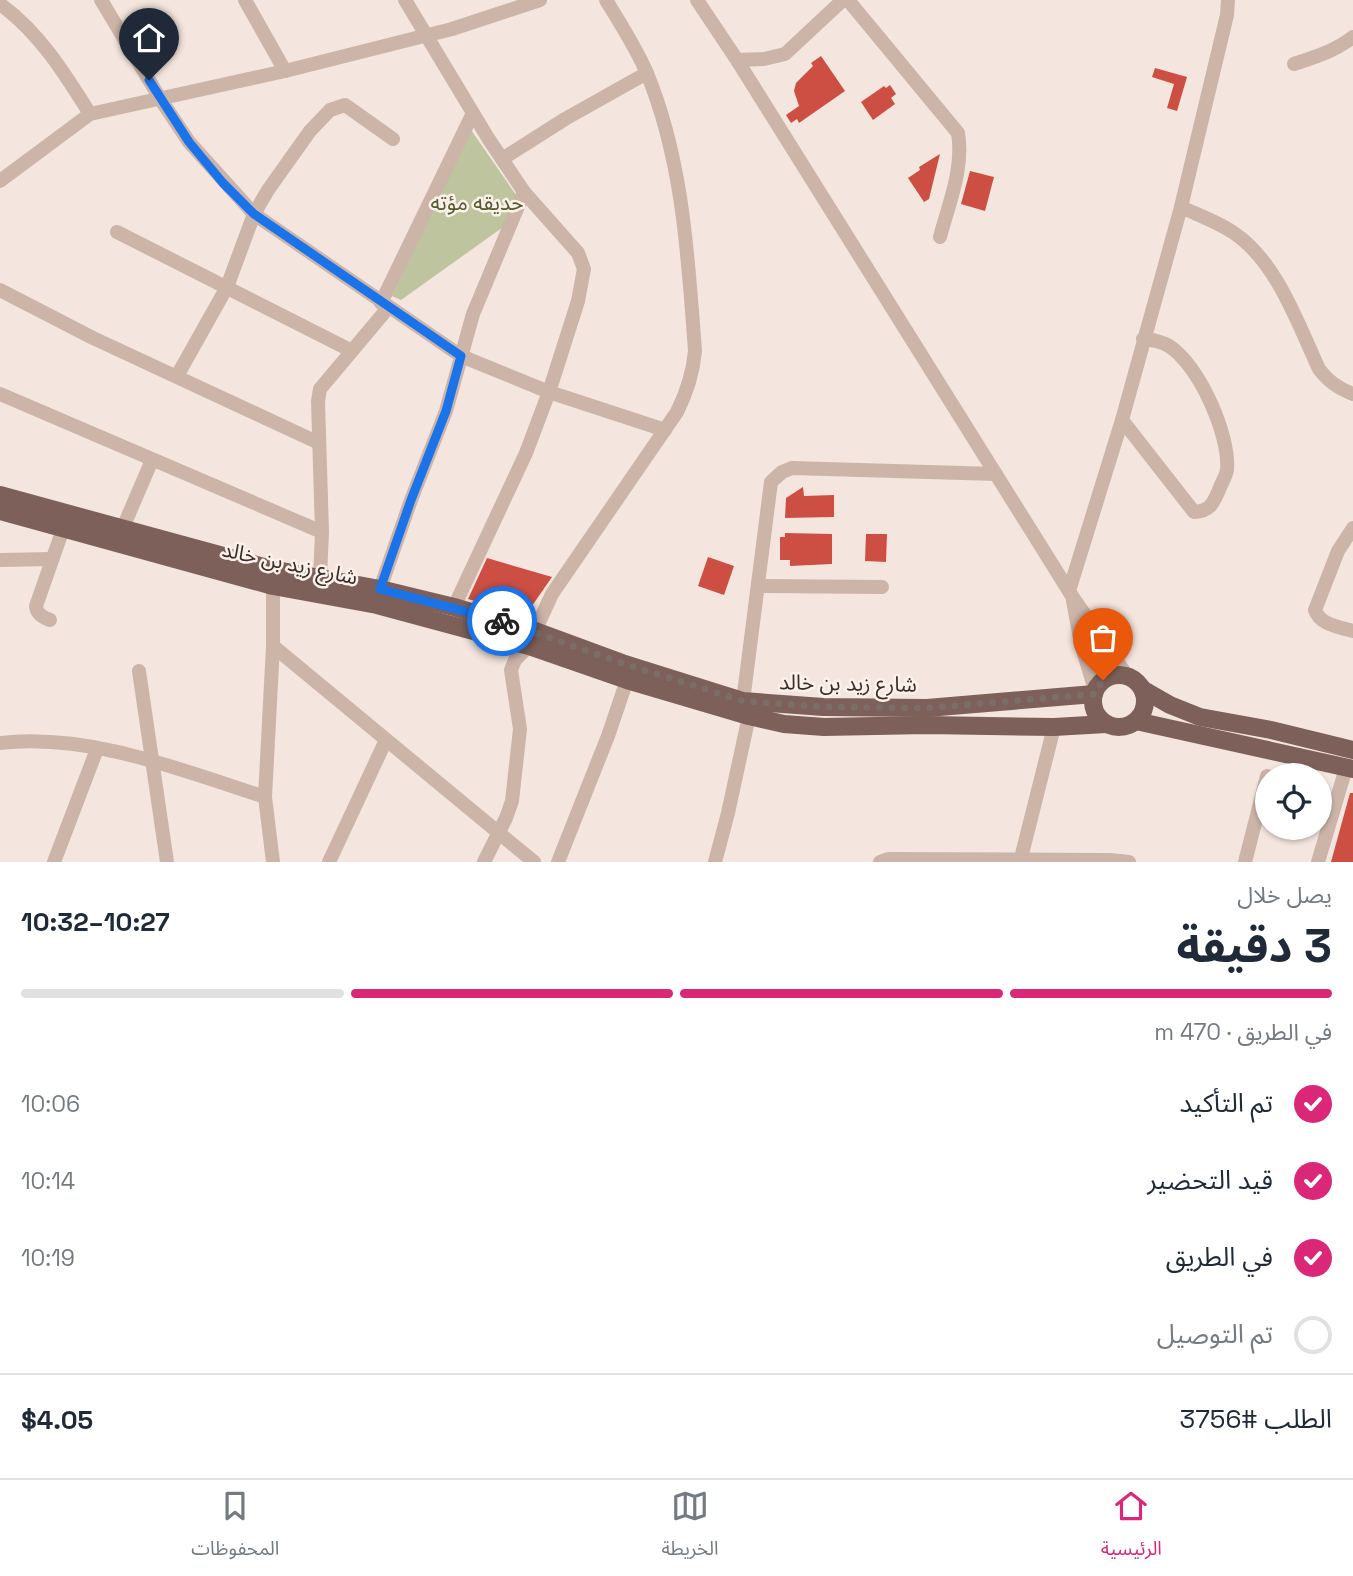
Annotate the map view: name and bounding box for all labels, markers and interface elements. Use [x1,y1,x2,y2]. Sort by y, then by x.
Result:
pin [119,8,179,80]
icon: home [130,19,168,57]
park label: حديقه مؤته [430,189,524,216]
street label: شارع زيد بن خالد [219,535,360,592]
courier [467,586,537,656]
icon: bike [483,602,521,640]
pin [1073,608,1133,680]
icon: bag [1084,619,1122,657]
street label: شارع زيد بن خالد [779,668,917,700]
map controls [1255,763,1332,840]
button: locate [1255,763,1332,840]
text: يصل خلال [1237,880,1332,910]
text: 10:27–10:32 [21,905,170,939]
text: 3 دقيقة [1177,917,1332,975]
text: في الطريق · 470 m [1154,1017,1332,1047]
icon: check [1294,1085,1332,1123]
text: تم التأكيد [1180,1086,1273,1120]
text: 10:06 [21,1089,80,1119]
icon: check [1294,1162,1332,1200]
text: قيد التحضير [1147,1163,1273,1197]
text: 10:14 [21,1166,75,1196]
icon: check [1294,1239,1332,1277]
text: في الطريق [1166,1240,1273,1274]
text: 10:19 [21,1243,75,1273]
text: تم التوصيل [1157,1317,1273,1351]
text: الطلب #3756 [1180,1402,1332,1436]
text: $4.05 [21,1403,93,1437]
tab: المحفوظات [191,1487,279,1569]
tab: الخريطة [662,1487,719,1569]
tab: الرئيسية [1101,1487,1162,1569]

